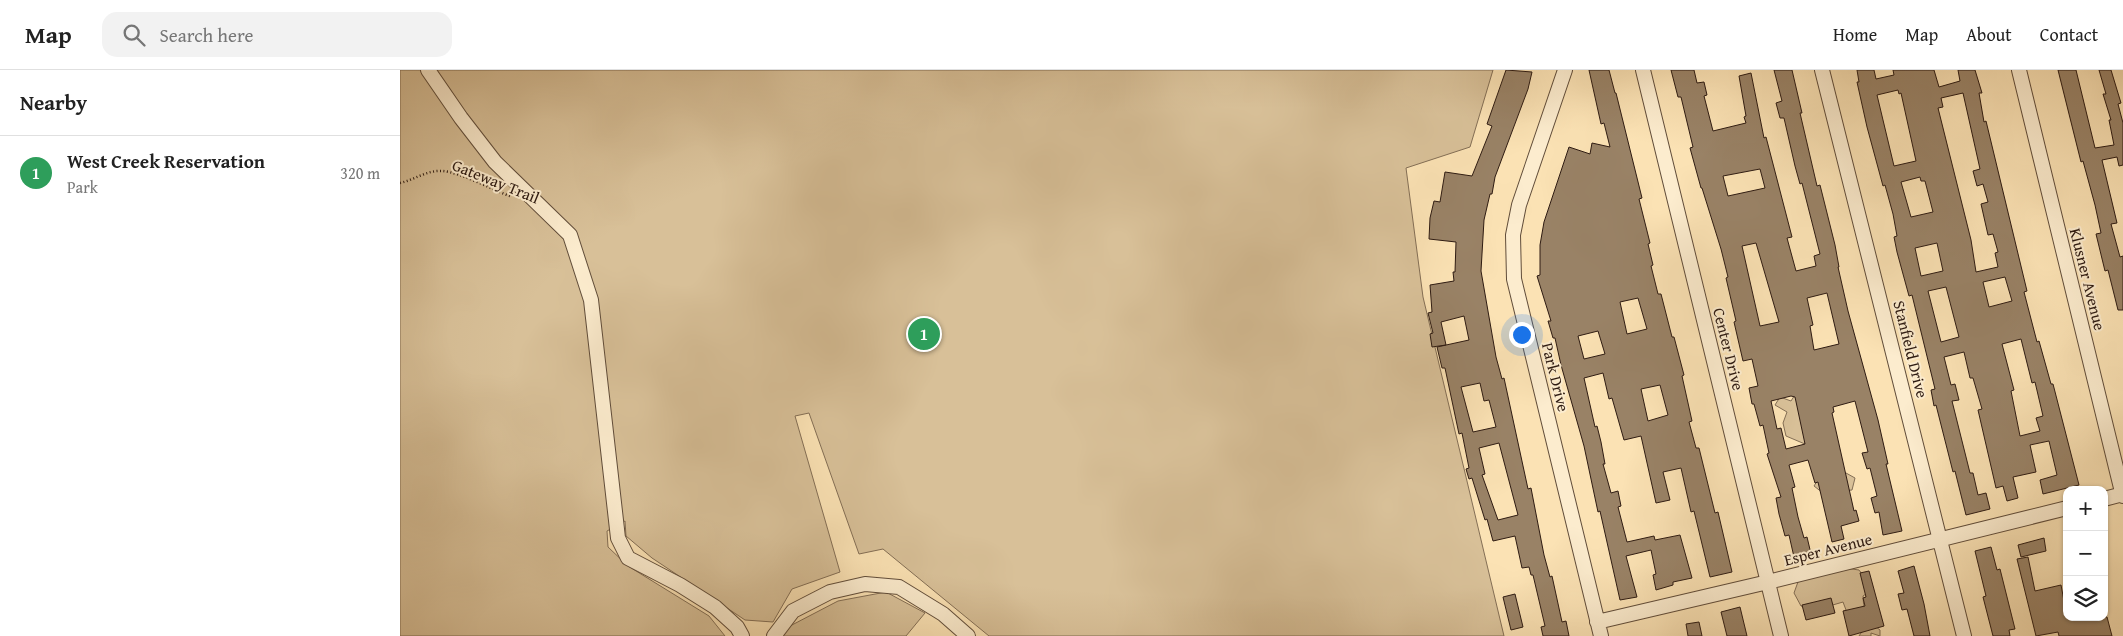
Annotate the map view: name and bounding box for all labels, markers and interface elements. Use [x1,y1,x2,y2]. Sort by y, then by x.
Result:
search box [102,12,452,57]
text: Map [25,17,72,52]
icon: search [120,21,148,49]
text: Search here [160,21,253,49]
text: Home [1833,21,1877,48]
text: Map [1905,21,1938,48]
text: About [1966,21,2012,48]
text: Contact [2040,21,2098,48]
text: Nearby [20,87,87,118]
text: West Creek Reservation [67,147,265,175]
street label: Gateway Trail [449,153,544,210]
text: 1 [32,161,40,185]
text: 320 m [340,161,380,185]
text: Park [67,175,98,199]
street label: Klusner Avenue [2064,225,2112,333]
street label: Stanfield Drive [1887,298,1935,400]
street label: Center Drive [1707,305,1751,393]
pin: 1 [908,315,940,353]
your location [1509,322,1535,348]
street label: Park Drive [1536,340,1576,414]
map controls [2063,486,2108,621]
button: + [2063,486,2108,531]
street label: Esper Avenue [1781,526,1875,572]
button: − [2063,531,2108,576]
button: layers [2063,576,2108,621]

